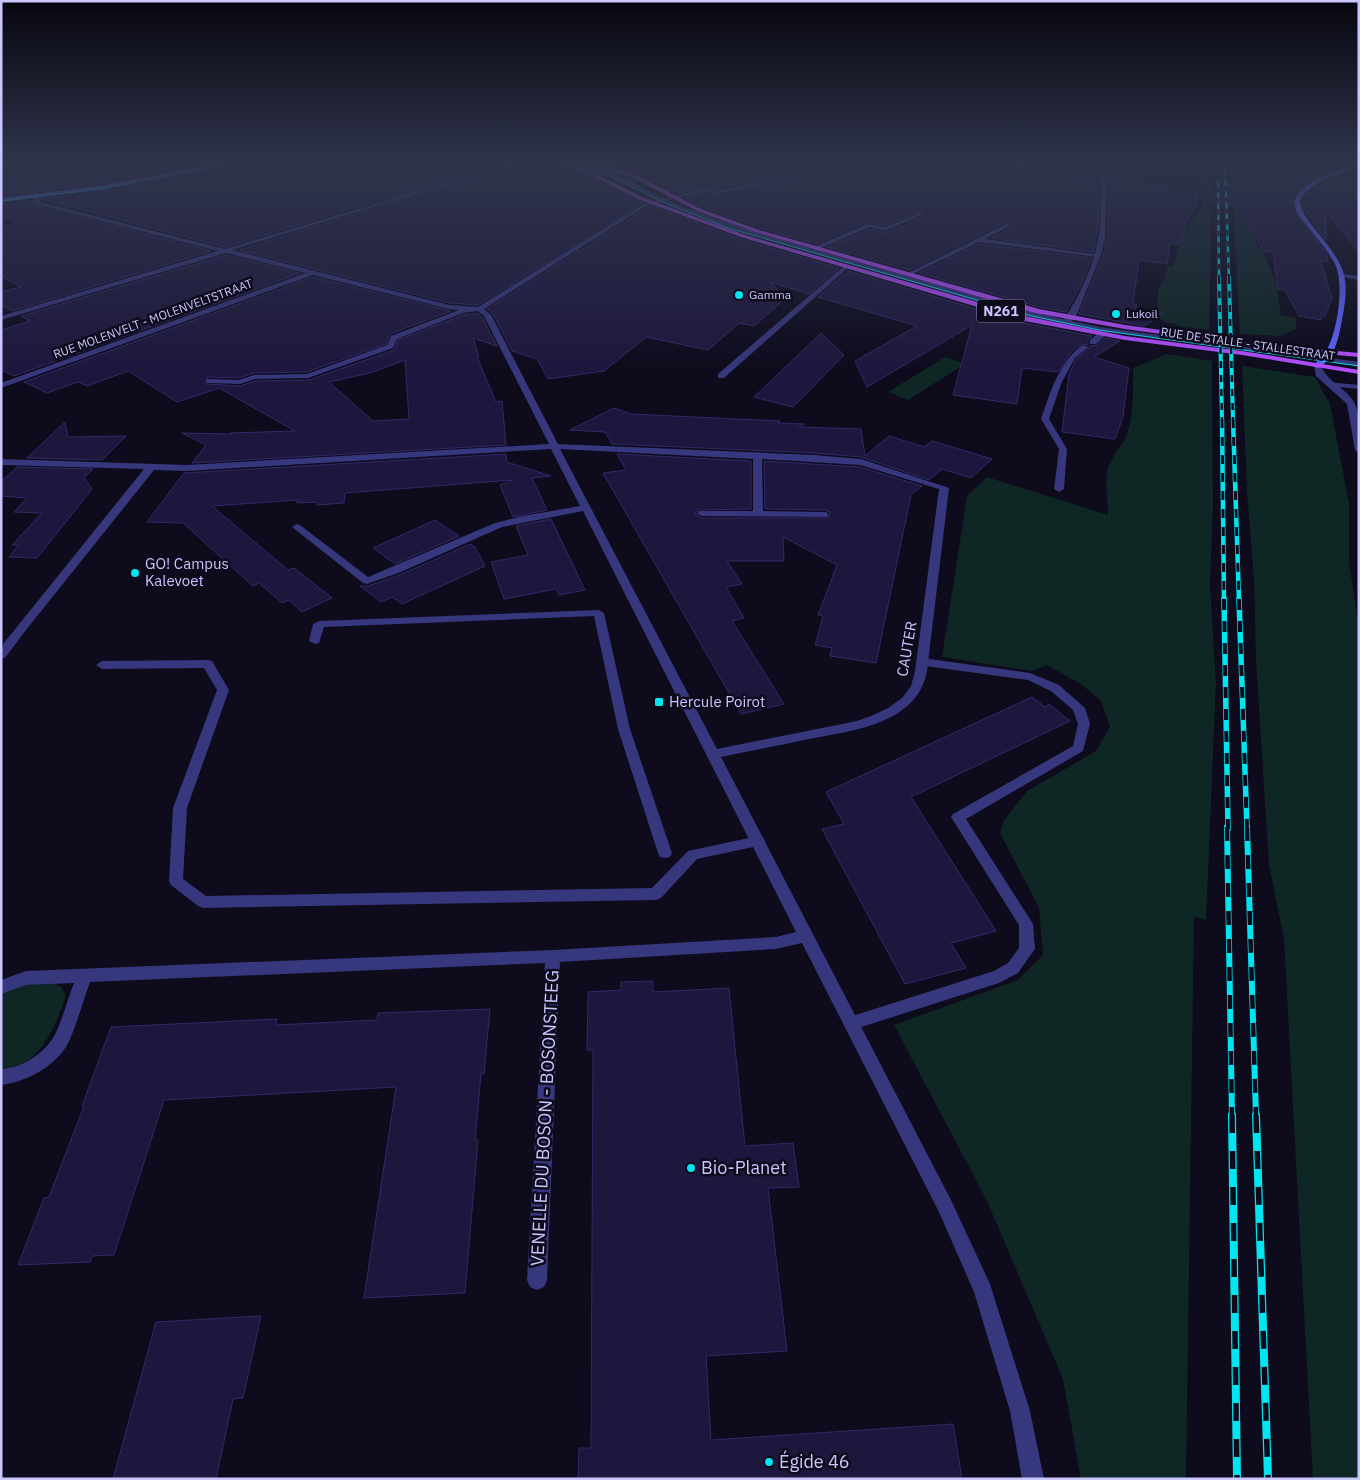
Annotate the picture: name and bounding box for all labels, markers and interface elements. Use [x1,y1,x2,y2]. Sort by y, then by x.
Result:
street label: RUE MOLENVELT - MOLENVELTSTRAAT [51,275,255,362]
place label: Gamma [749,287,792,302]
marker: Gamma [733,289,745,301]
road number: N261 [977,300,1025,322]
place label: Lukoil [1126,306,1158,321]
marker: Lukoil [1110,308,1122,320]
street label: RUE DE STALLE - STALLESTRAAT [1160,324,1336,363]
place label: GO! Campus Kalevoet [145,554,229,590]
marker: GO! Campus Kalevoet [129,567,141,579]
street label: CAUTER [892,620,921,678]
place label: Hercule Poirot [669,692,765,711]
marker: Hercule Poirot [653,696,665,708]
street label: VENELLE DU BOSON - BOSONSTEEG [525,969,564,1267]
place label: Bio-Planet [701,1156,787,1179]
marker: Bio-Planet [685,1162,697,1174]
place label: Égide 46 [779,1450,850,1473]
marker: Égide 46 [763,1456,775,1468]

